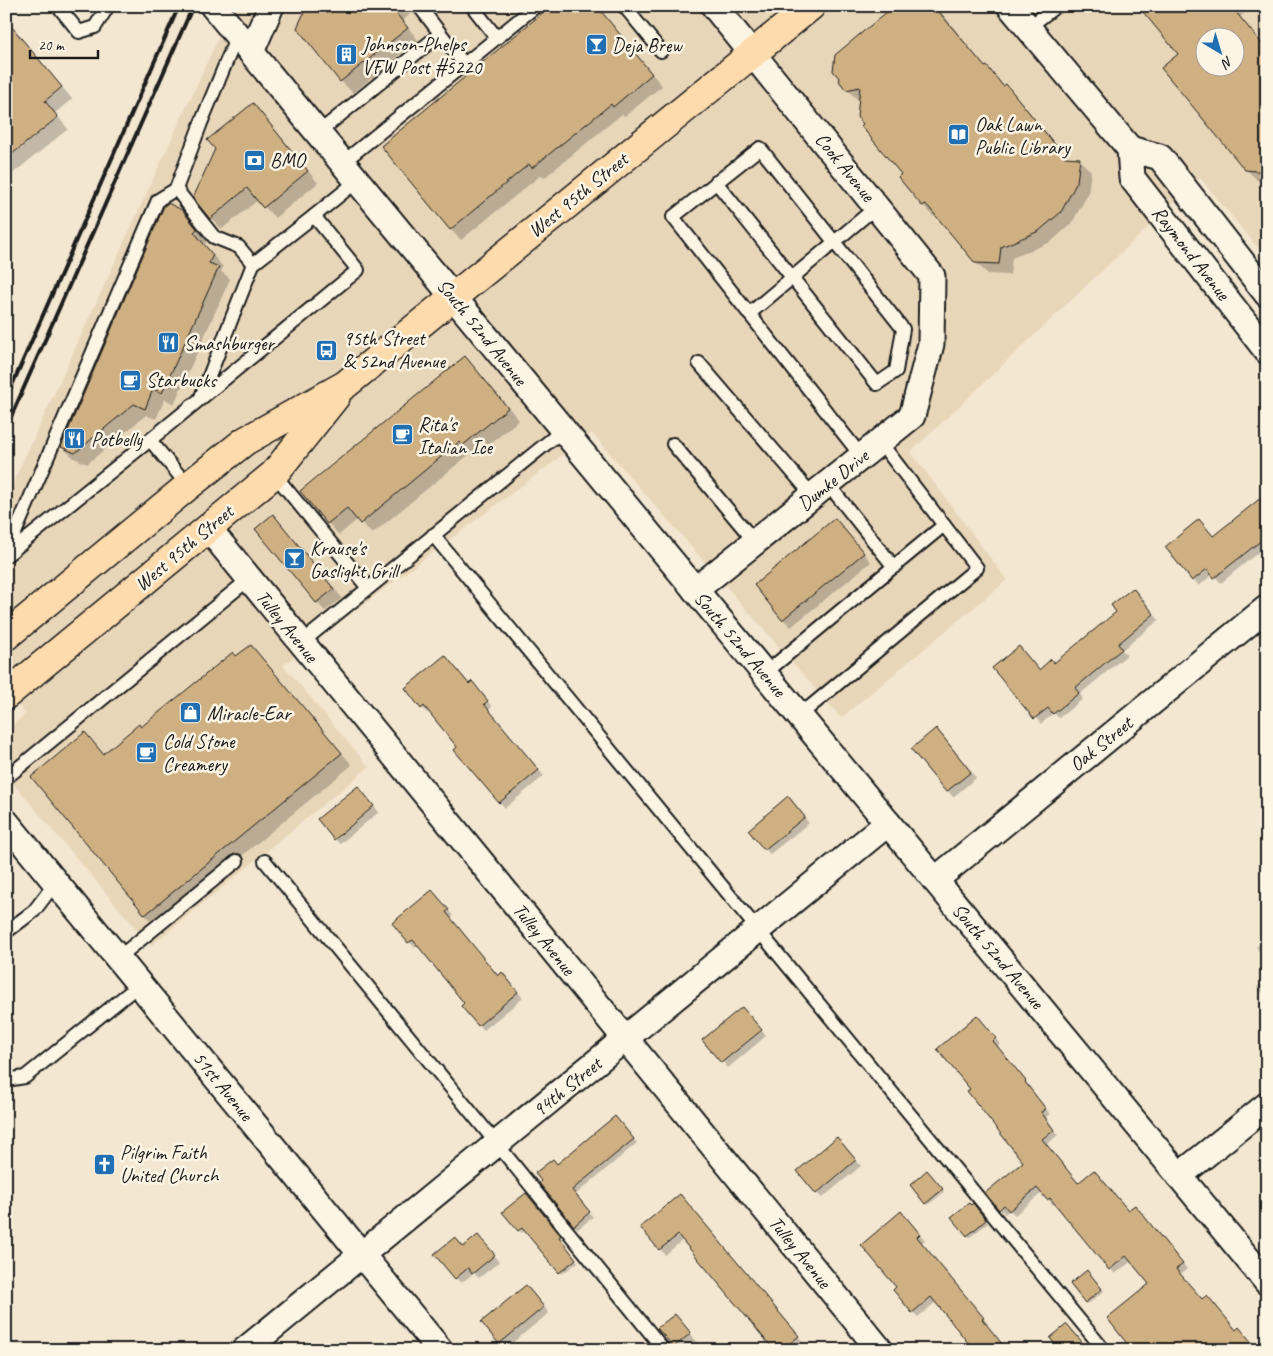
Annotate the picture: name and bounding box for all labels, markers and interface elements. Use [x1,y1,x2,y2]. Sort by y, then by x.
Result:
scale bar [30,28,98,60]
north arrow [1196,28,1246,78]
place label: Johnson-Phelps VFW Post #5220 [361,32,484,80]
bar icon: Deja Brew [584,33,608,57]
place label: Deja Brew [612,33,683,58]
text: 20 m [38,36,65,55]
building icon: Johnson-Phelps VFW Post #5220 [334,43,358,67]
text: N [1217,52,1236,73]
place label: Oak Lawn Public Library [975,112,1072,160]
library icon: Oak Lawn Public Library [947,123,971,147]
street label: Cook Avenue [810,127,881,208]
street label: West 95th Street [523,146,635,243]
bank icon: BMO [242,148,266,172]
place label: BMO [270,148,307,173]
street label: Raymond Avenue [1146,201,1236,306]
street label: South 52nd Avenue [431,274,534,392]
place label: 95th Street & 52nd Avenue [343,326,446,374]
restaurant icon: Smashburger [156,331,180,355]
place label: Smashburger [184,331,275,356]
bus stop icon: 95th Street & 52nd Avenue [315,338,339,362]
cafe icon: Starbucks [118,368,142,392]
place label: Starbucks [146,368,218,393]
place label: Rita's Italian Ice [418,412,494,460]
cafe icon: Rita's Italian Ice [390,423,414,447]
restaurant icon: Potbelly [63,427,87,451]
place label: Potbelly [91,427,143,452]
street label: Dumke Drive [792,443,875,516]
street label: West 95th Street [130,498,240,596]
place label: Krause's Gaslight Grill [310,536,401,584]
bar icon: Krause's Gaslight Grill [282,547,306,571]
street label: Tulley Avenue [250,585,325,668]
street label: South 52nd Avenue [689,586,792,703]
shop icon: Miracle-Ear [179,701,203,725]
place label: Miracle-Ear [207,701,292,726]
street label: Oak Street [1064,710,1139,777]
place label: Cold Stone Creamery [163,729,236,777]
cafe icon: Cold Stone Creamery [135,741,159,765]
street label: Tulley Avenue [507,898,582,981]
street label: South 52nd Avenue [947,898,1050,1015]
street label: 51st Avenue [187,1046,260,1127]
street label: 94th Street [527,1050,608,1122]
place label: Pilgrim Faith United Church [120,1140,220,1188]
church icon: Pilgrim Faith United Church [92,1152,116,1176]
street label: Tulley Avenue [763,1211,838,1294]

